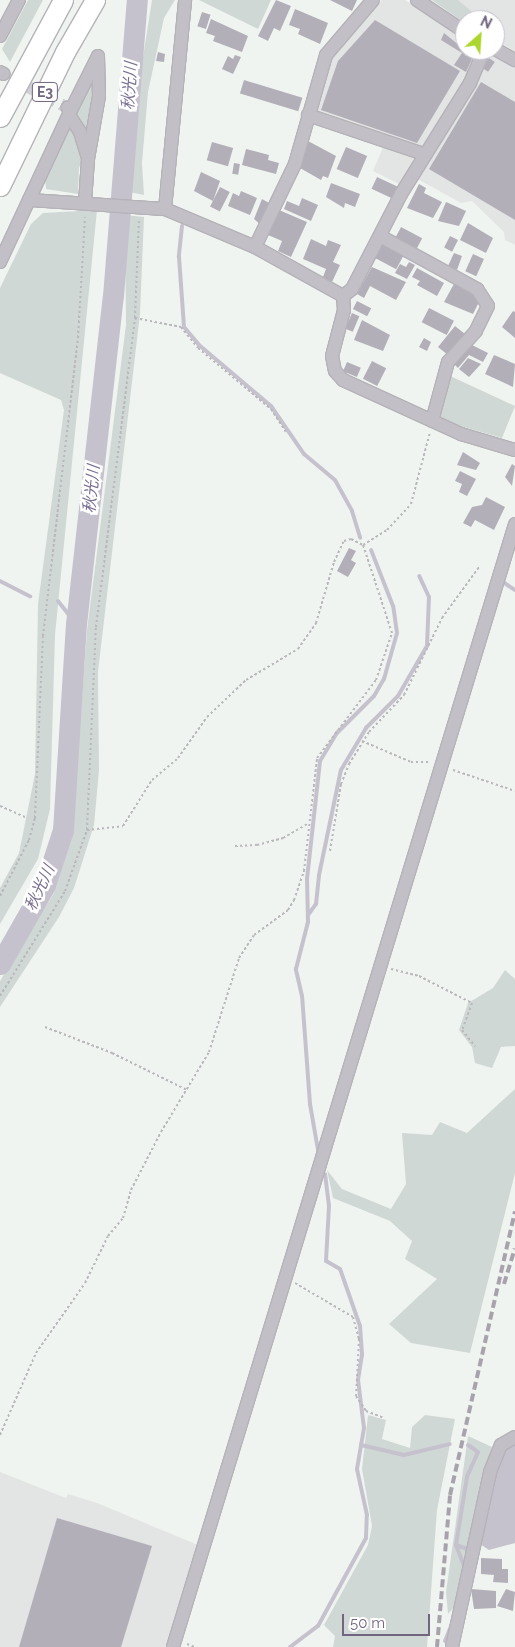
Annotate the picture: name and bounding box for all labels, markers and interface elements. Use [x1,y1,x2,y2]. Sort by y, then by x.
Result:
north arrow [455,10,505,60]
text: N [478,13,494,32]
water label: 秋光川 [119,61,141,111]
road number: E3 [31,80,59,104]
water label: 秋光川 [80,464,104,514]
water label: 秋光川 [21,862,59,914]
scale bar [345,1604,432,1636]
text: 50 m [350,1614,385,1632]

